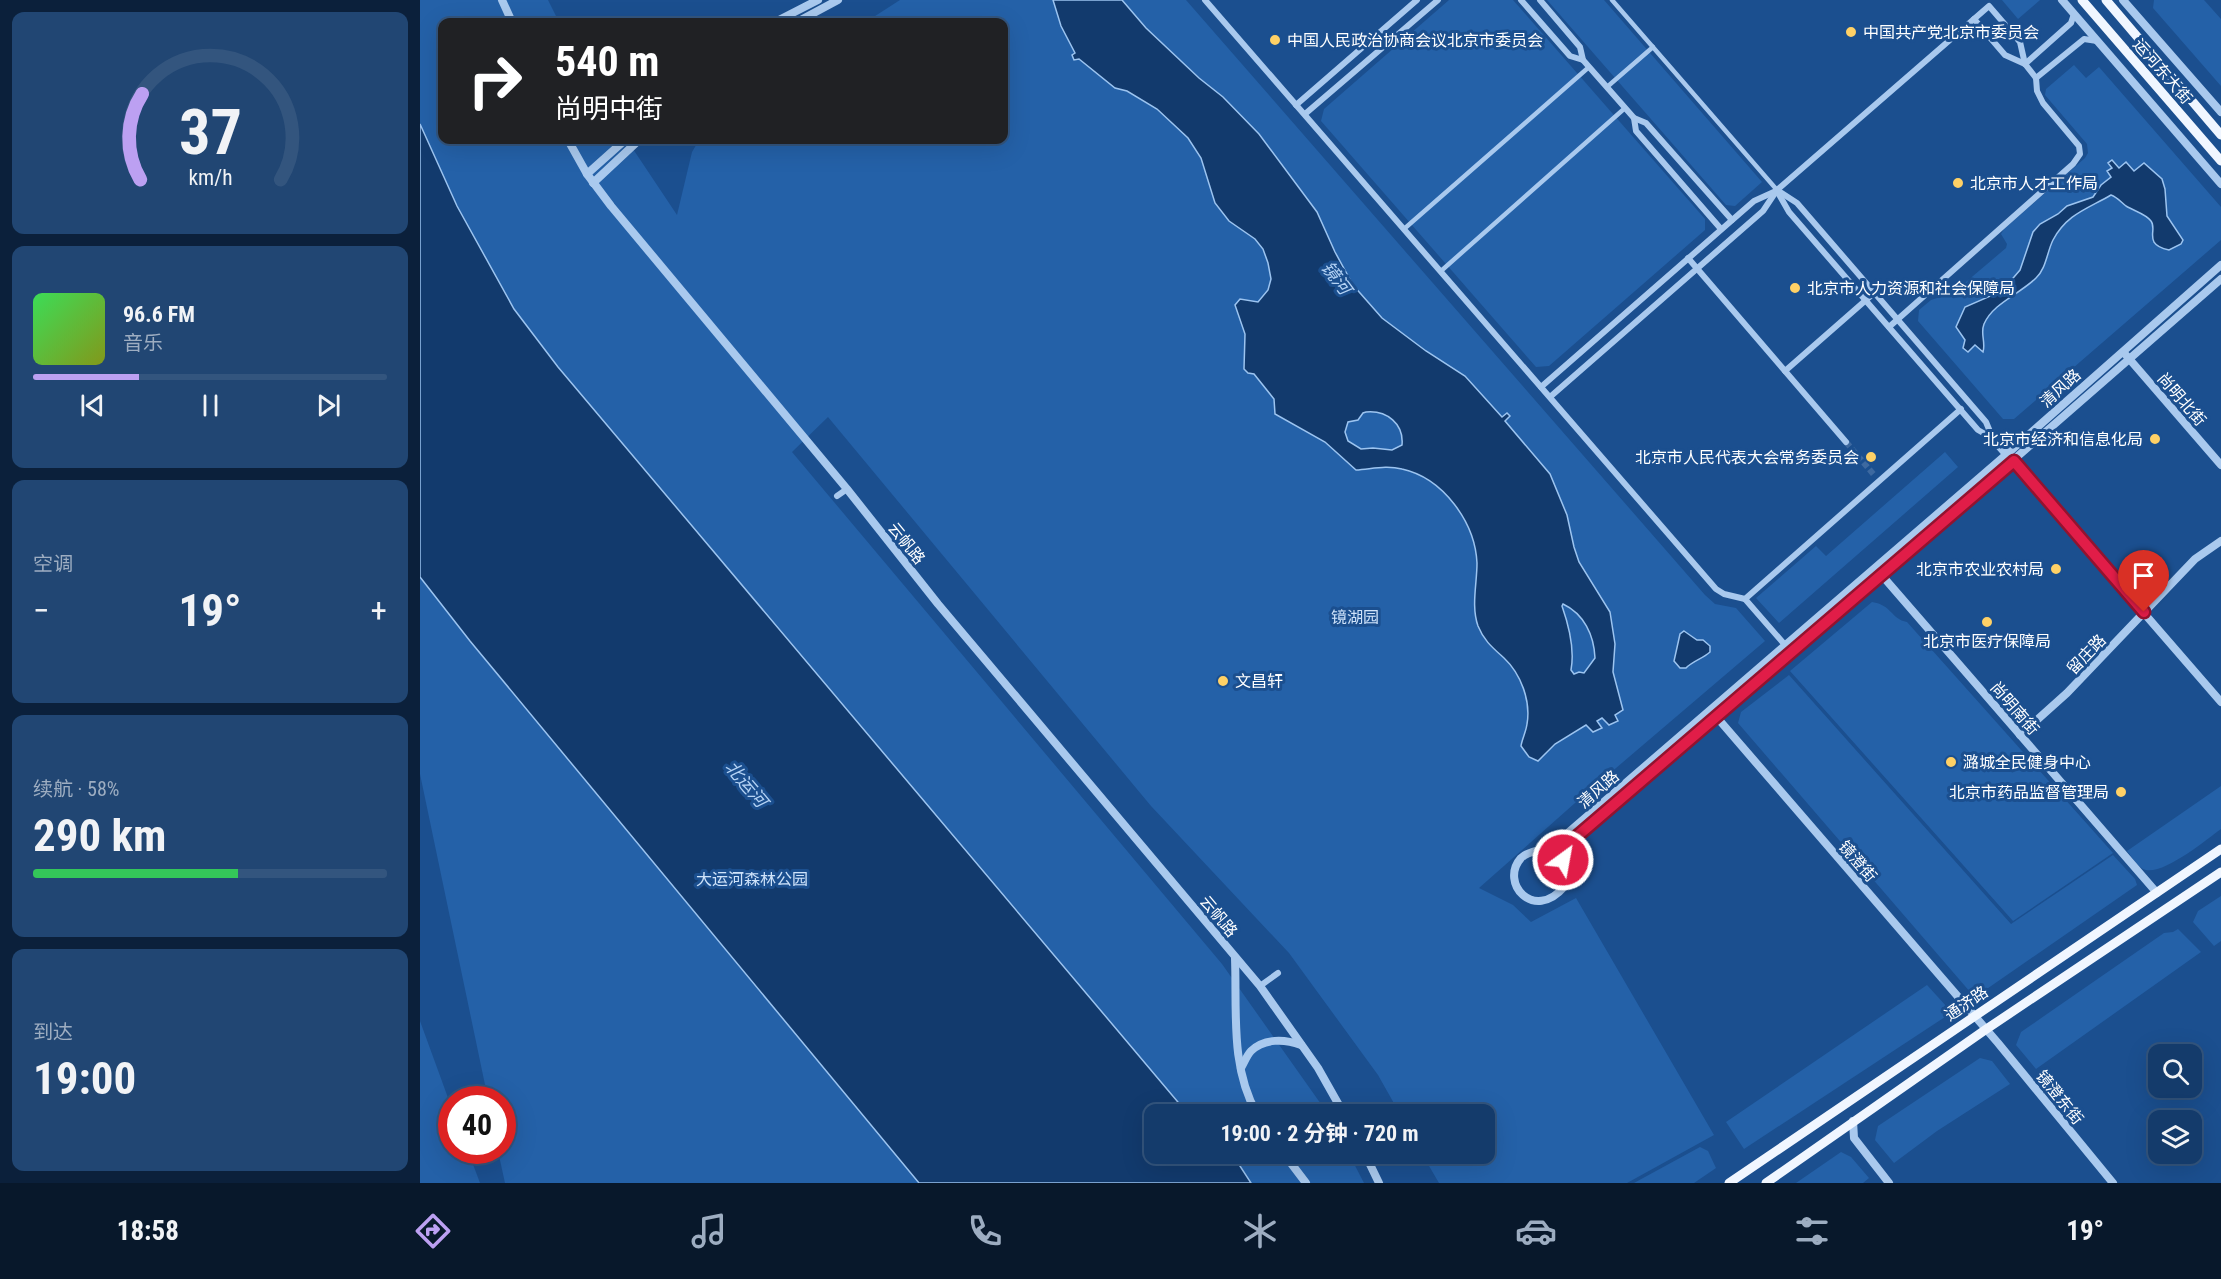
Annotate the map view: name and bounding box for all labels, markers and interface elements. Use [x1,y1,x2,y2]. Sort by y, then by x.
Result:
place label: 中国共产党北京市委员会 [1863,23,2039,42]
marker: 中国共产党北京市委员会 [1844,25,1858,39]
place label: 中国人民政治协商会议北京市委员会 [1287,31,1543,50]
marker: 中国人民政治协商会议北京市委员会 [1268,33,1282,47]
street label: 运河东大街 [2129,35,2196,108]
text: 540 m [555,37,660,86]
icon: right [456,42,534,120]
text: 尚明中街 [555,93,663,125]
text: 37 [178,96,242,169]
text: km/h [188,165,232,190]
place label: 北京市人才工作局 [1970,174,2098,193]
marker: 北京市人才工作局 [1951,176,1965,190]
water label: 镜河 [1317,257,1357,301]
place label: 北京市人力资源和社会保障局 [1807,279,2015,298]
marker: 北京市人力资源和社会保障局 [1788,281,1802,295]
text: 96.6 FM [123,302,195,327]
text: 音乐 [123,331,163,355]
street label: 清风路 [2036,365,2085,411]
street label: 尚明北街 [2153,369,2210,430]
icon: previous [76,389,109,422]
icon: pause [194,389,227,422]
icon: next [312,389,345,422]
place label: 北京市经济和信息化局 [1983,430,2143,449]
marker: 北京市经济和信息化局 [2148,432,2162,446]
place label: 北京市人民代表大会常务委员会 [1635,448,1859,467]
marker: 北京市人民代表大会常务委员会 [1864,450,1878,464]
street label: 云帆路 [884,519,929,568]
pin [2118,550,2169,612]
text: 空调 [33,552,73,576]
icon: arrive [2127,559,2160,592]
place label: 北京市农业农村局 [1916,560,2044,579]
marker: 北京市农业农村局 [2049,562,2063,576]
text: 19° [179,584,242,637]
text: − [33,591,50,630]
text: + [371,591,387,630]
park label: 镜湖园 [1331,608,1379,627]
marker: 北京市医疗保障局 [1980,615,1994,629]
street label: 留庄路 [2063,630,2110,678]
place label: 北京市医疗保障局 [1923,632,2051,651]
place label: 文昌轩 [1235,672,1283,691]
marker: 文昌轩 [1216,674,1230,688]
street label: 尚明南街 [1986,678,2043,739]
place label: 潞城全民健身中心 [1963,753,2091,772]
marker: 潞城全民健身中心 [1944,755,1958,769]
water label: 北运河 [721,756,774,813]
street label: 清风路 [1574,766,1623,812]
text: 续航 · 58% [33,777,119,801]
place label: 北京市药品监督管理局 [1949,783,2109,802]
marker: 北京市药品监督管理局 [2114,785,2128,799]
text: 290 km [33,809,166,862]
position arrow [1531,828,1595,892]
street label: 镜澄街 [1835,837,1881,886]
park label: 大运河森林公园 [696,870,808,889]
street label: 云帆路 [1196,892,1241,941]
street label: 通济路 [1941,982,1991,1025]
text: 到达 [33,1020,73,1044]
map controls [2148,1044,2202,1164]
button: search [2148,1044,2202,1098]
text: 19:00 [33,1052,136,1105]
street label: 镜澄东街 [2032,1066,2087,1128]
speed limit sign: 40 [438,1086,516,1164]
button: layers [2148,1110,2202,1164]
text: 19:00 · 2 分钟 · 720 m [1220,1121,1419,1146]
icon: directions [412,1210,454,1252]
icon: music [688,1210,730,1252]
icon: phone [964,1210,1006,1252]
icon: climate [1239,1210,1281,1252]
icon: car [1515,1210,1557,1252]
icon: filters [1791,1210,1833,1252]
text: 18:58 [117,1215,179,1247]
text: 19° [2066,1215,2104,1247]

